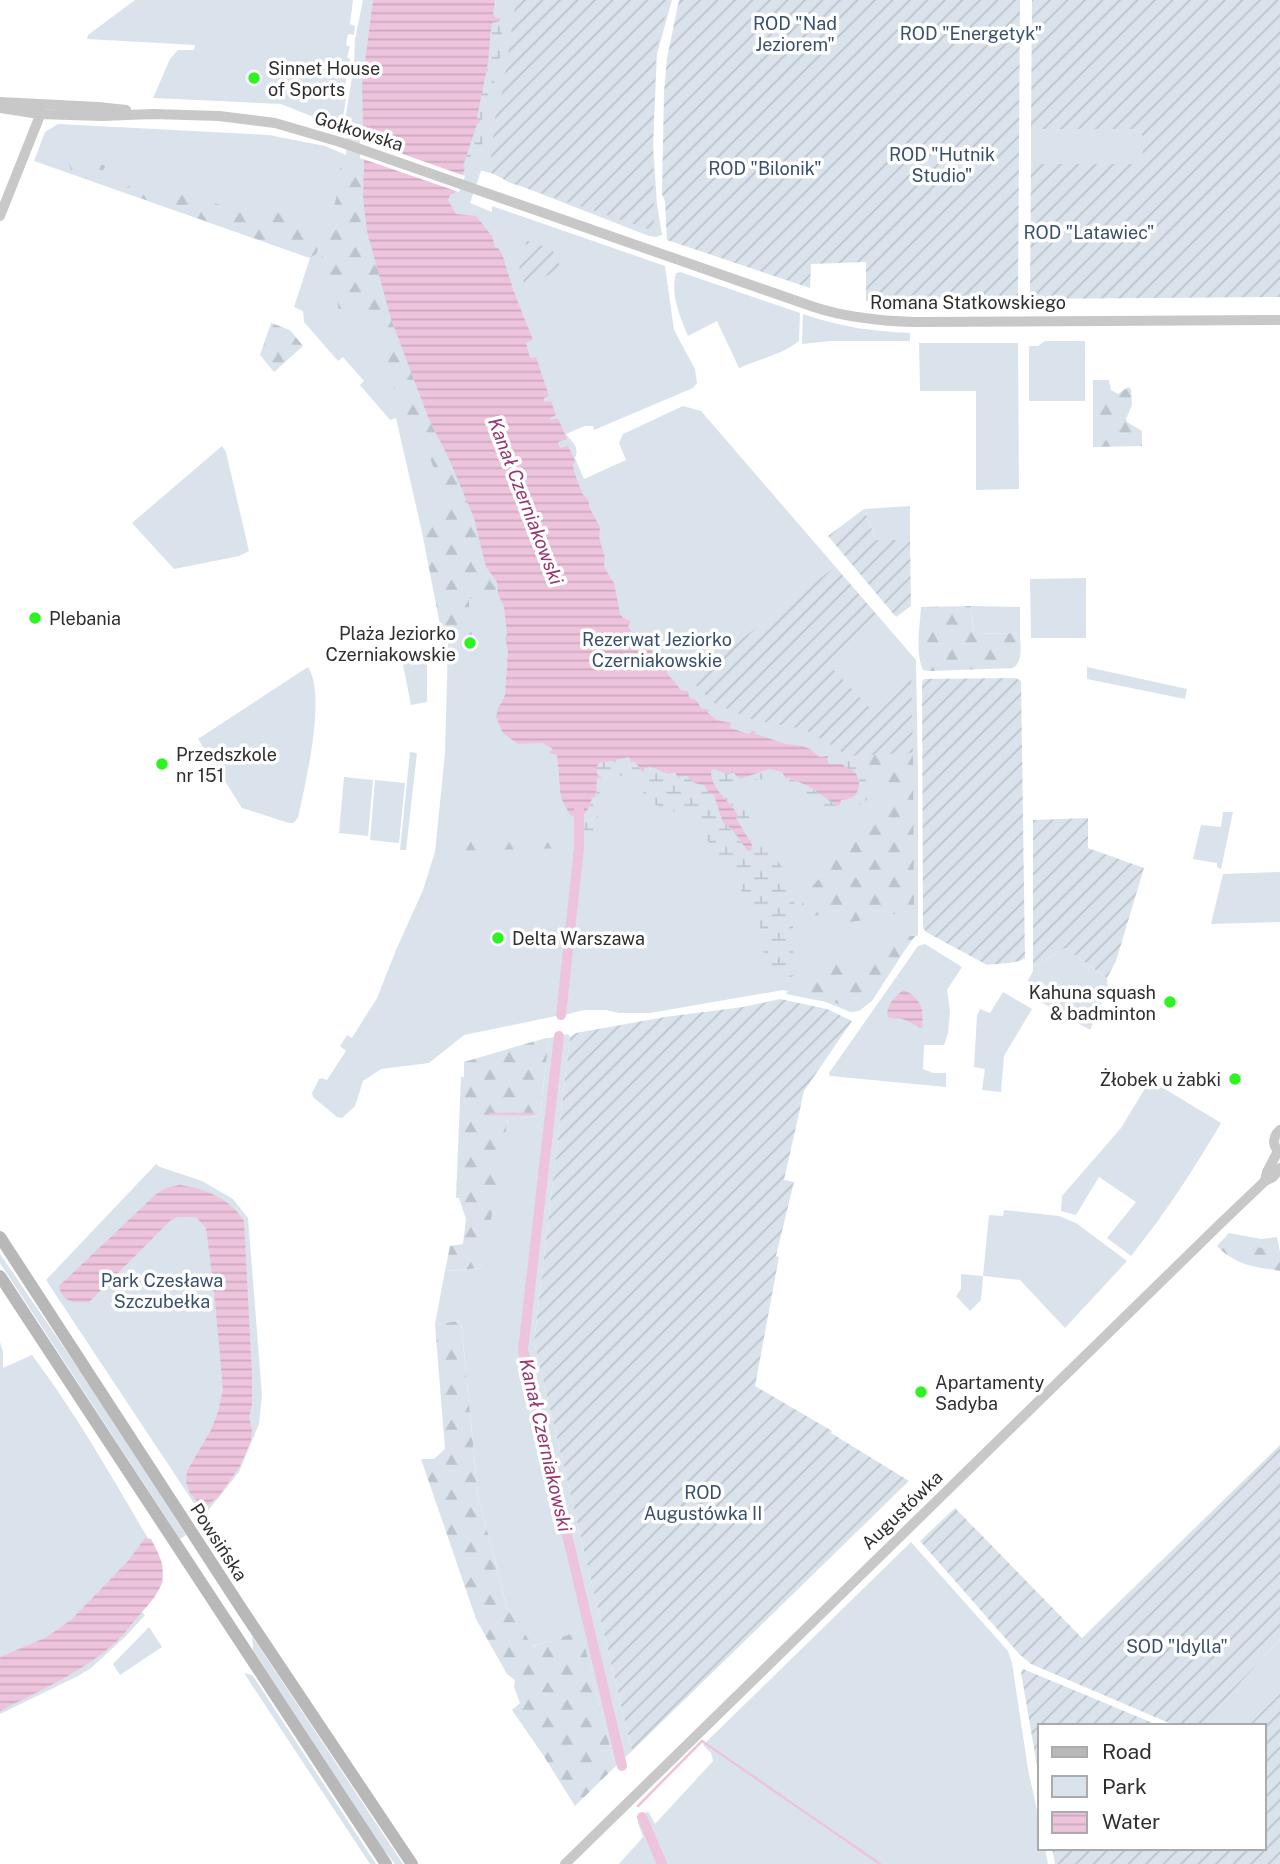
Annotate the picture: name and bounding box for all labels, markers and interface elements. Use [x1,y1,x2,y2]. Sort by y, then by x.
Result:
park label: ROD "Nad Jeziorem" [753,13,837,55]
park label: ROD "Energetyk" [900,23,1042,44]
place label: Sinnet House of Sports [268,58,380,100]
marker: Sinnet House of Sports [246,70,262,86]
street label: Gołkowska [312,107,406,155]
park label: ROD "Hutnik Studio" [889,144,995,186]
park label: ROD "Bilonik" [708,158,822,179]
park label: ROD "Latawiec" [1024,222,1154,243]
street label: Romana Statkowskiego [870,292,1066,313]
water label: Kanał Czerniakowski [484,414,568,588]
place label: Plebania [49,608,121,629]
marker: Plebania [27,610,43,626]
place label: Plaża Jeziorko Czerniakowskie [326,623,456,665]
park label: Rezerwat Jeziorko Czerniakowskie [582,629,732,671]
marker: Plaża Jeziorko Czerniakowskie [462,635,478,651]
place label: Przedszkole nr 151 [176,744,277,786]
marker: Przedszkole nr 151 [154,756,170,772]
place label: Delta Warszawa [512,928,645,949]
marker: Delta Warszawa [490,930,506,946]
place label: Kahuna squash & badminton [1029,982,1156,1024]
marker: Kahuna squash & badminton [1162,994,1178,1010]
place label: Żłobek u żabki [1100,1068,1221,1090]
marker: Żłobek u żabki [1227,1071,1243,1087]
park label: Park Czesława Szczubełka [101,1270,223,1312]
water label: Kanał Czerniakowski [515,1356,577,1534]
place label: Apartamenty Sadyba [935,1372,1045,1414]
marker: Apartamenty Sadyba [913,1384,929,1400]
street label: Augustówka [857,1466,947,1554]
park label: ROD Augustówka II [644,1482,762,1524]
street label: Powsińska [186,1499,252,1585]
park label: SOD "Idylla" [1126,1636,1228,1657]
legend [1038,1724,1266,1850]
text: Road [1102,1739,1152,1764]
text: Park [1102,1774,1147,1799]
text: Water [1102,1809,1160,1834]

